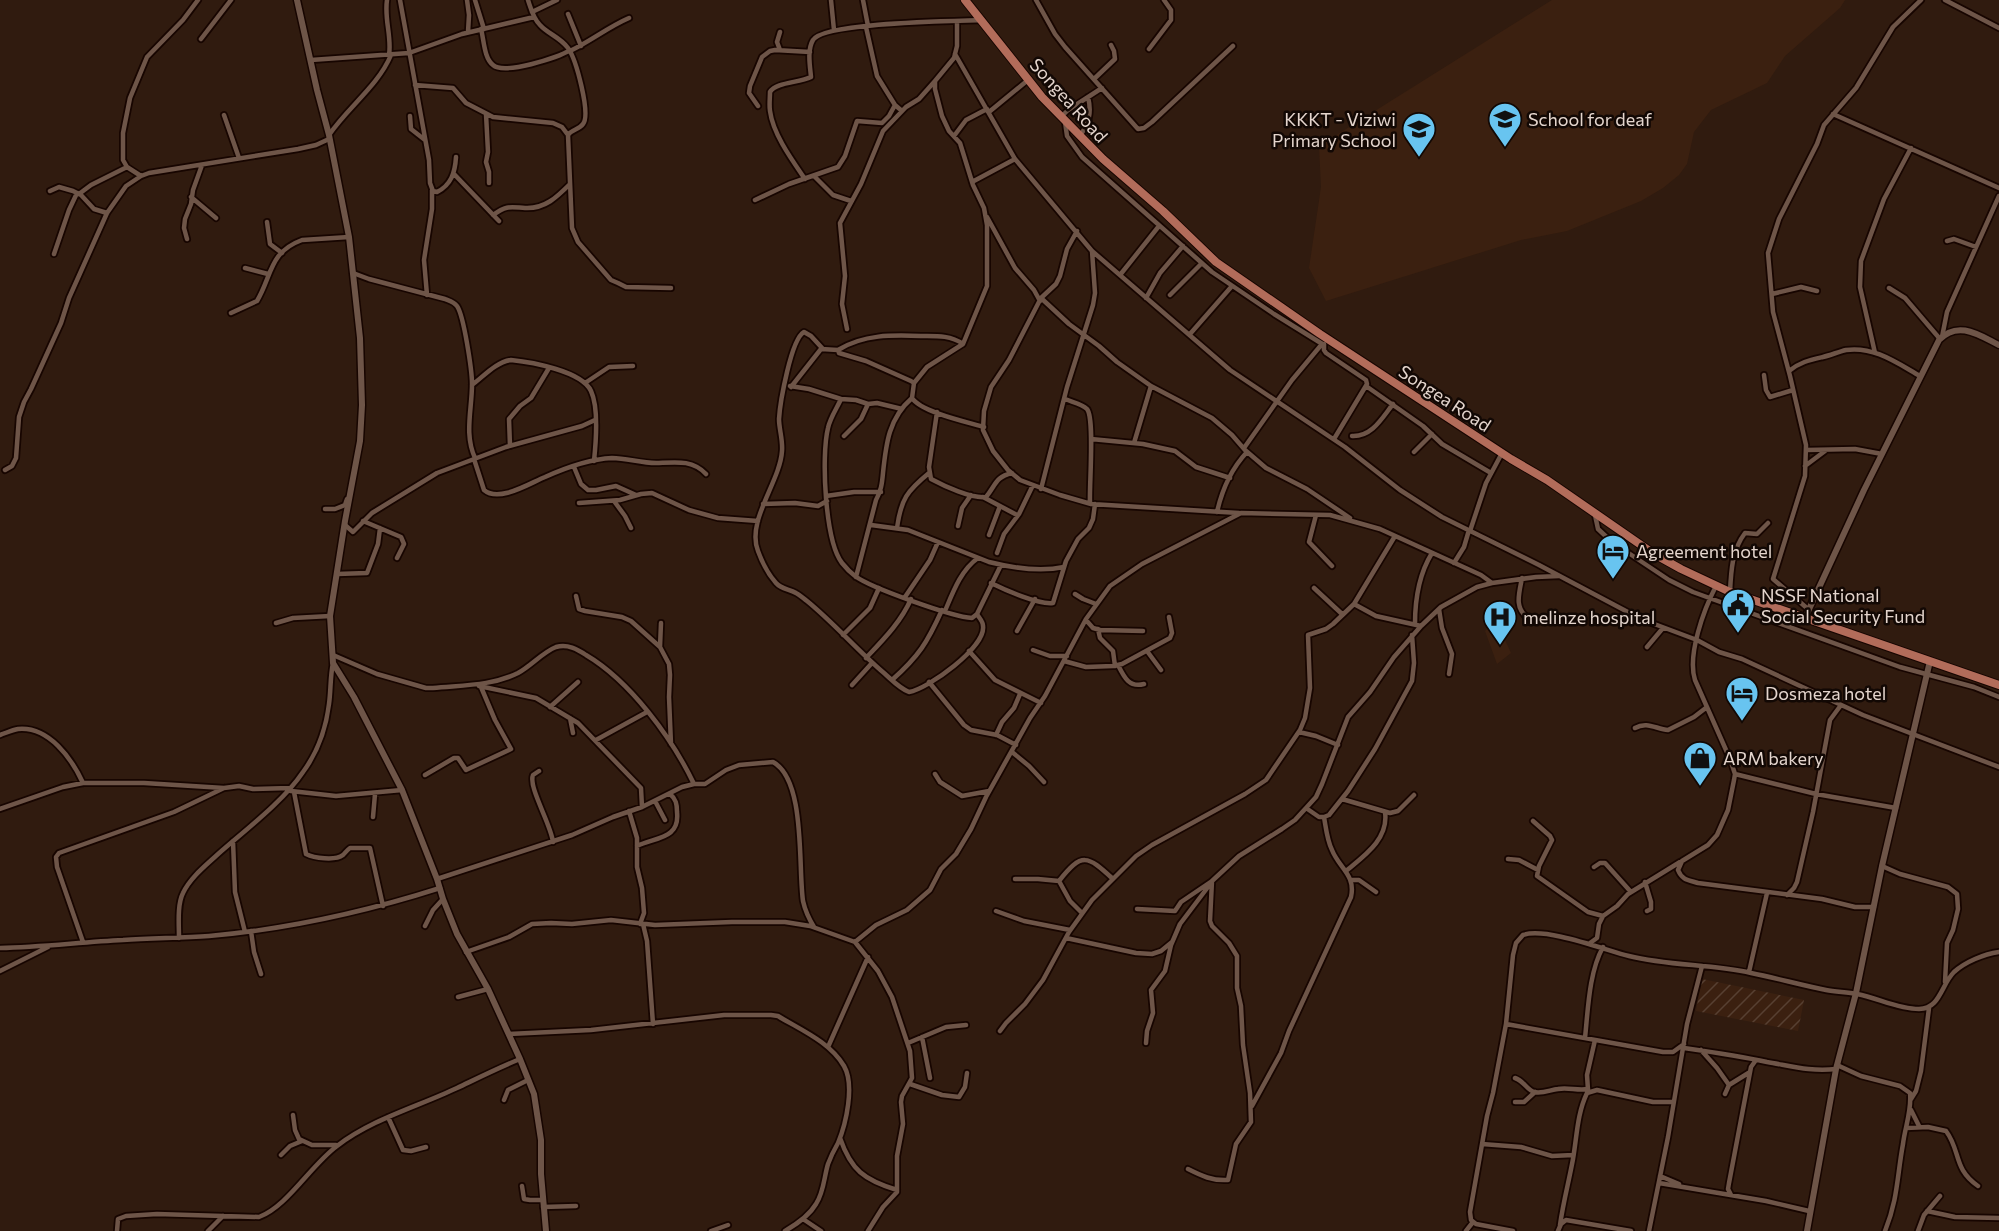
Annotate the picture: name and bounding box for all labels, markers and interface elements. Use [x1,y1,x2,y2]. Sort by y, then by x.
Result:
street label: Songea Road [1025,53,1113,147]
school or university icon: School for deaf [1487,101,1523,148]
place label: KKKT - Viziwi Primary School [1272,108,1396,151]
place label: School for deaf [1528,108,1653,130]
school or university icon: KKKT - Viziwi Primary School [1401,111,1437,158]
street label: Songea Road [1395,360,1495,436]
hotel icon: Agreement hotel [1595,533,1631,580]
place label: Agreement hotel [1636,540,1772,562]
place label: NSSF National Social Security Fund [1761,584,1925,627]
public building icon: NSSF National Social Security Fund [1720,587,1756,634]
hospital icon: melinze hospital [1482,599,1518,646]
place label: melinze hospital [1523,606,1655,628]
hotel icon: Dosmeza hotel [1724,675,1760,722]
place label: Dosmeza hotel [1765,682,1886,704]
shop icon: ARM bakery [1682,740,1718,787]
place label: ARM bakery [1723,747,1824,769]

